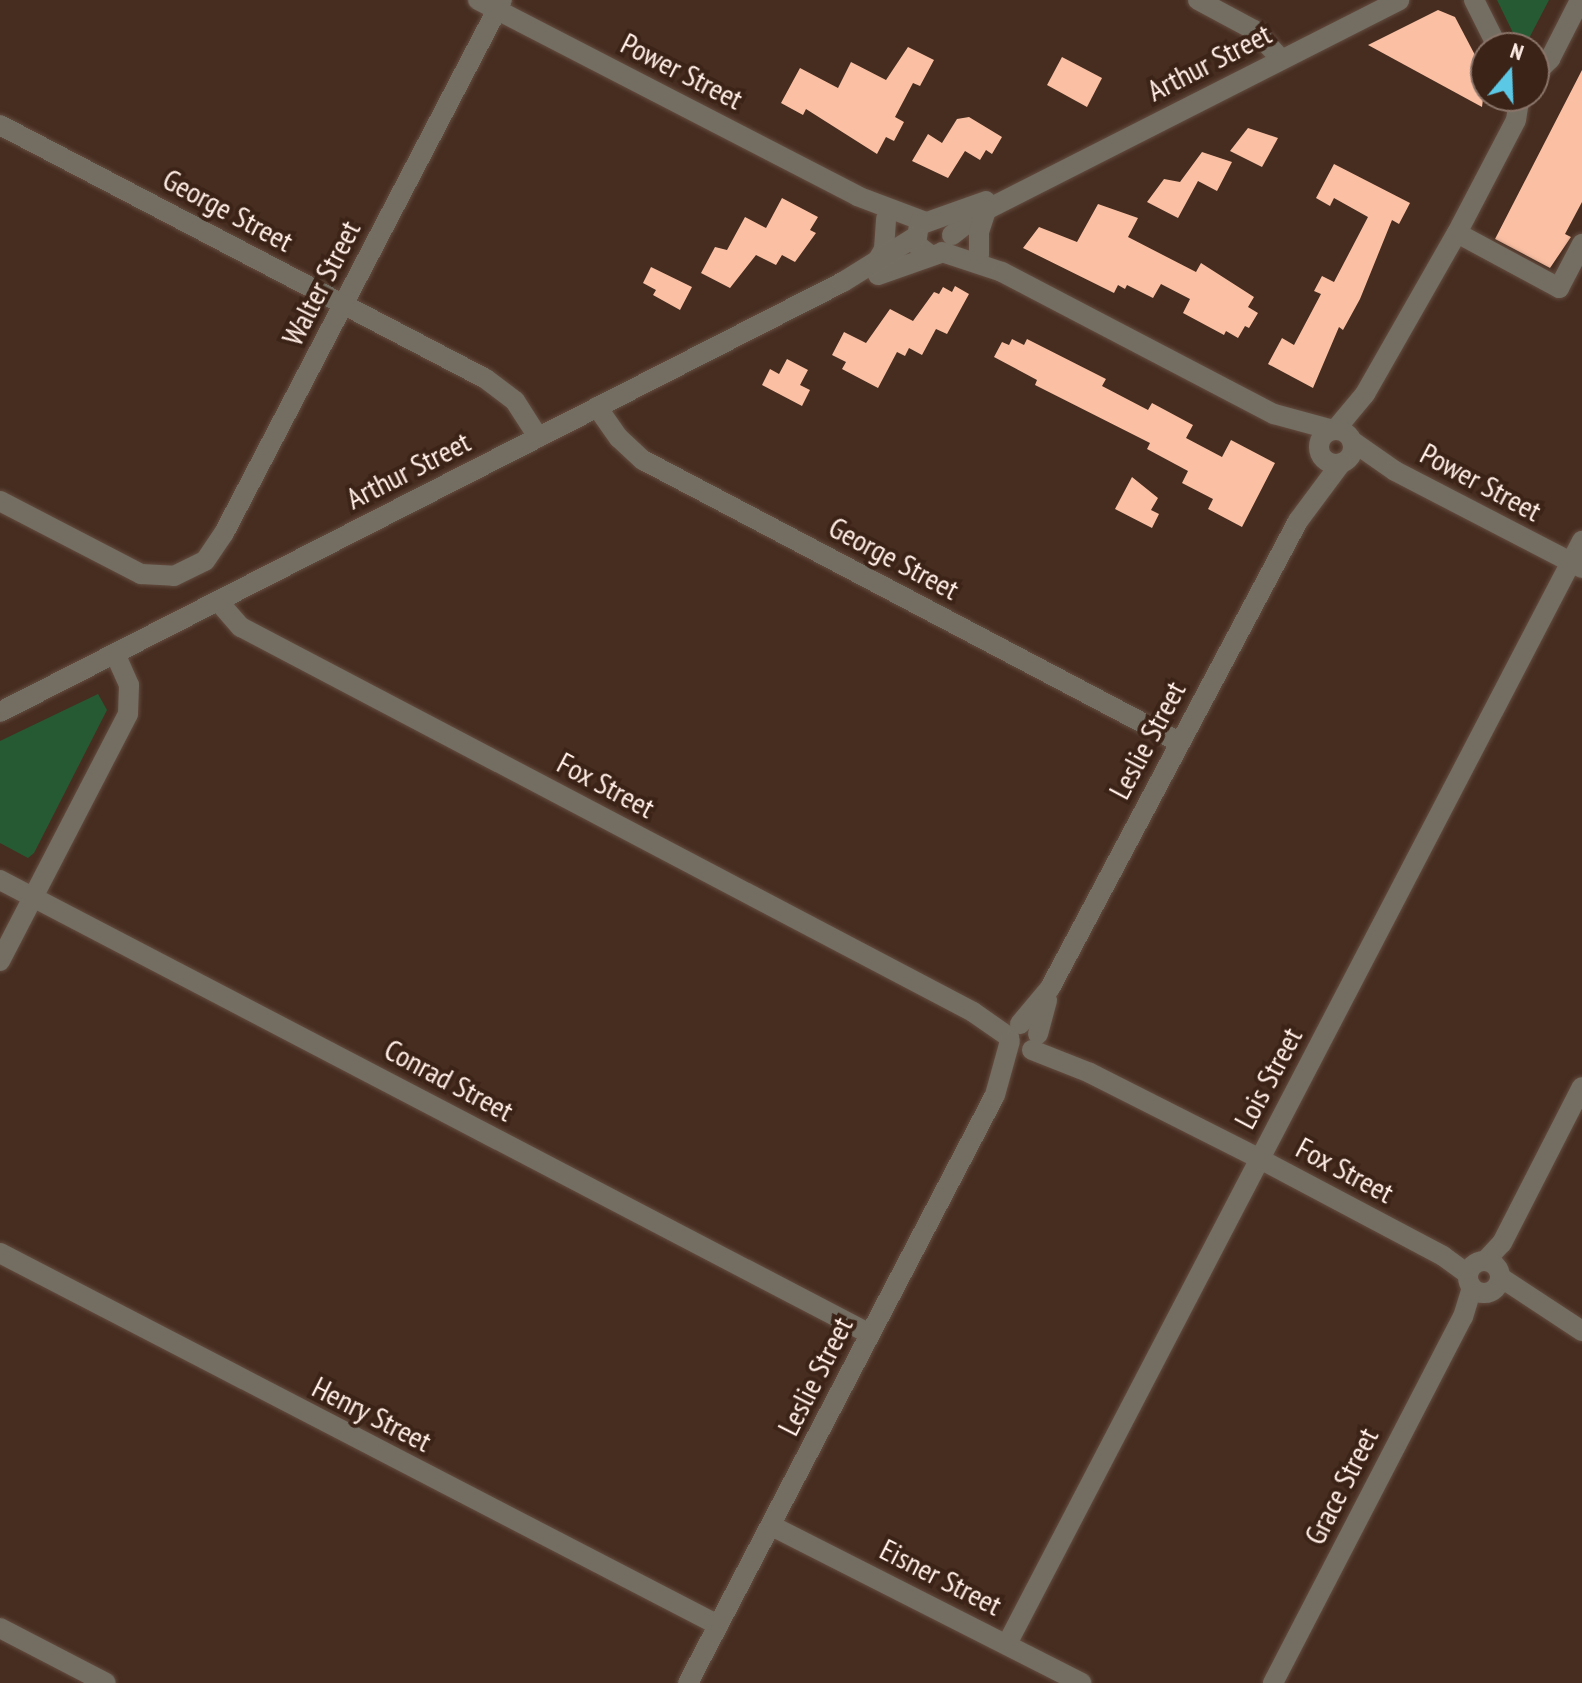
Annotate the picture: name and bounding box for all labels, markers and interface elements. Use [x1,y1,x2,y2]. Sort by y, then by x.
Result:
street label: Arthur Street [1141,15,1277,109]
street label: Power Street [615,25,749,117]
north arrow [1470,32,1550,112]
text: N [1507,36,1527,66]
street label: George Street [157,161,299,259]
street label: Walter Street [274,215,368,351]
street label: Arthur Street [340,423,476,517]
street label: Power Street [1414,435,1548,529]
street label: George Street [823,509,965,607]
street label: Leslie Street [1101,675,1193,805]
street label: Fox Street [551,744,661,826]
street label: Lois Street [1226,1021,1310,1135]
street label: Conrad Street [378,1031,520,1129]
street label: Fox Street [1290,1129,1400,1211]
street label: Leslie Street [770,1311,860,1441]
street label: Henry Street [306,1369,438,1459]
street label: Grace Street [1296,1422,1386,1550]
street label: Eisner Street [874,1531,1008,1623]

